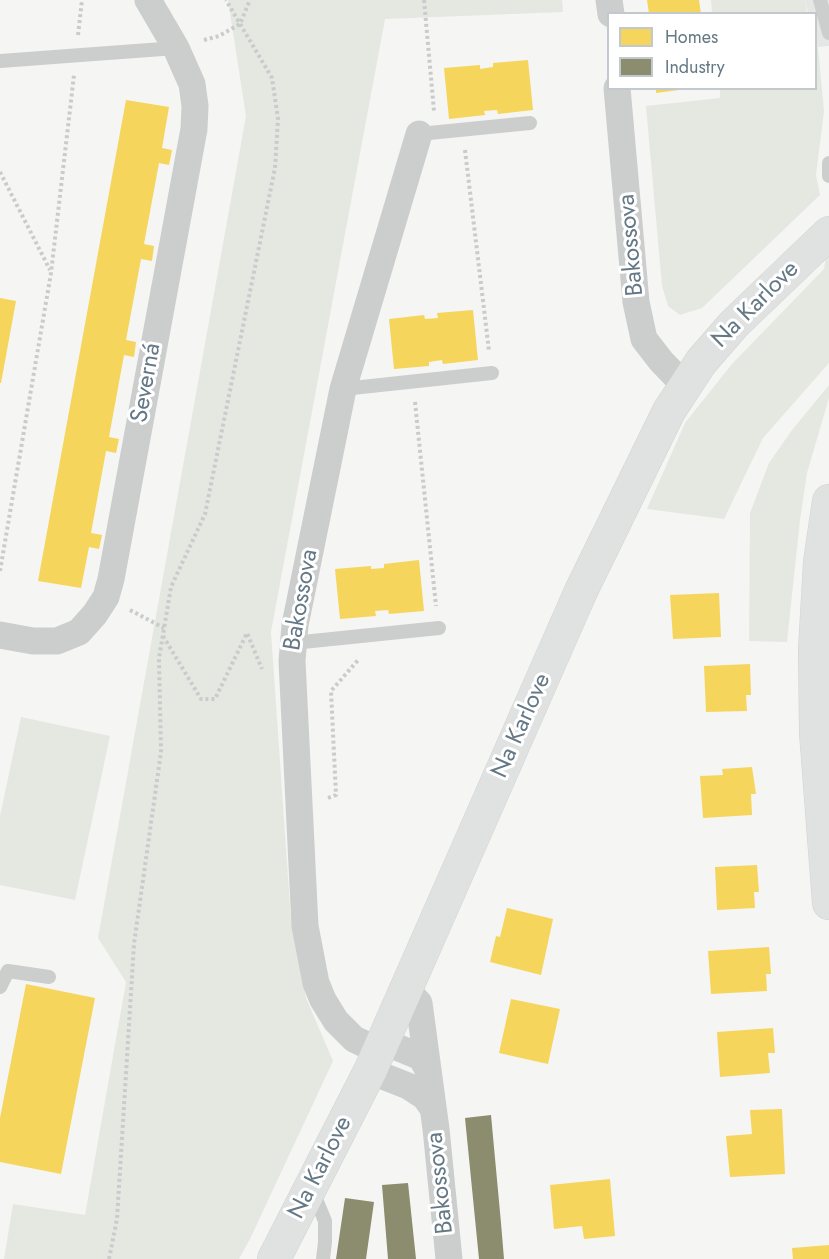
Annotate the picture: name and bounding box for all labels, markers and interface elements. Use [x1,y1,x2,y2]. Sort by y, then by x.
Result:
legend [607,12,817,90]
text: Homes [665,24,718,50]
text: Industry [665,54,725,80]
street label: Bakossova [613,193,651,297]
street label: Na Karlove [706,255,806,355]
street label: Severná [126,341,168,425]
street label: Bakossova [279,547,325,653]
street label: Na Karlove [486,669,558,783]
street label: Na Karlove [283,1112,359,1224]
street label: Bakossova [421,1131,461,1235]

